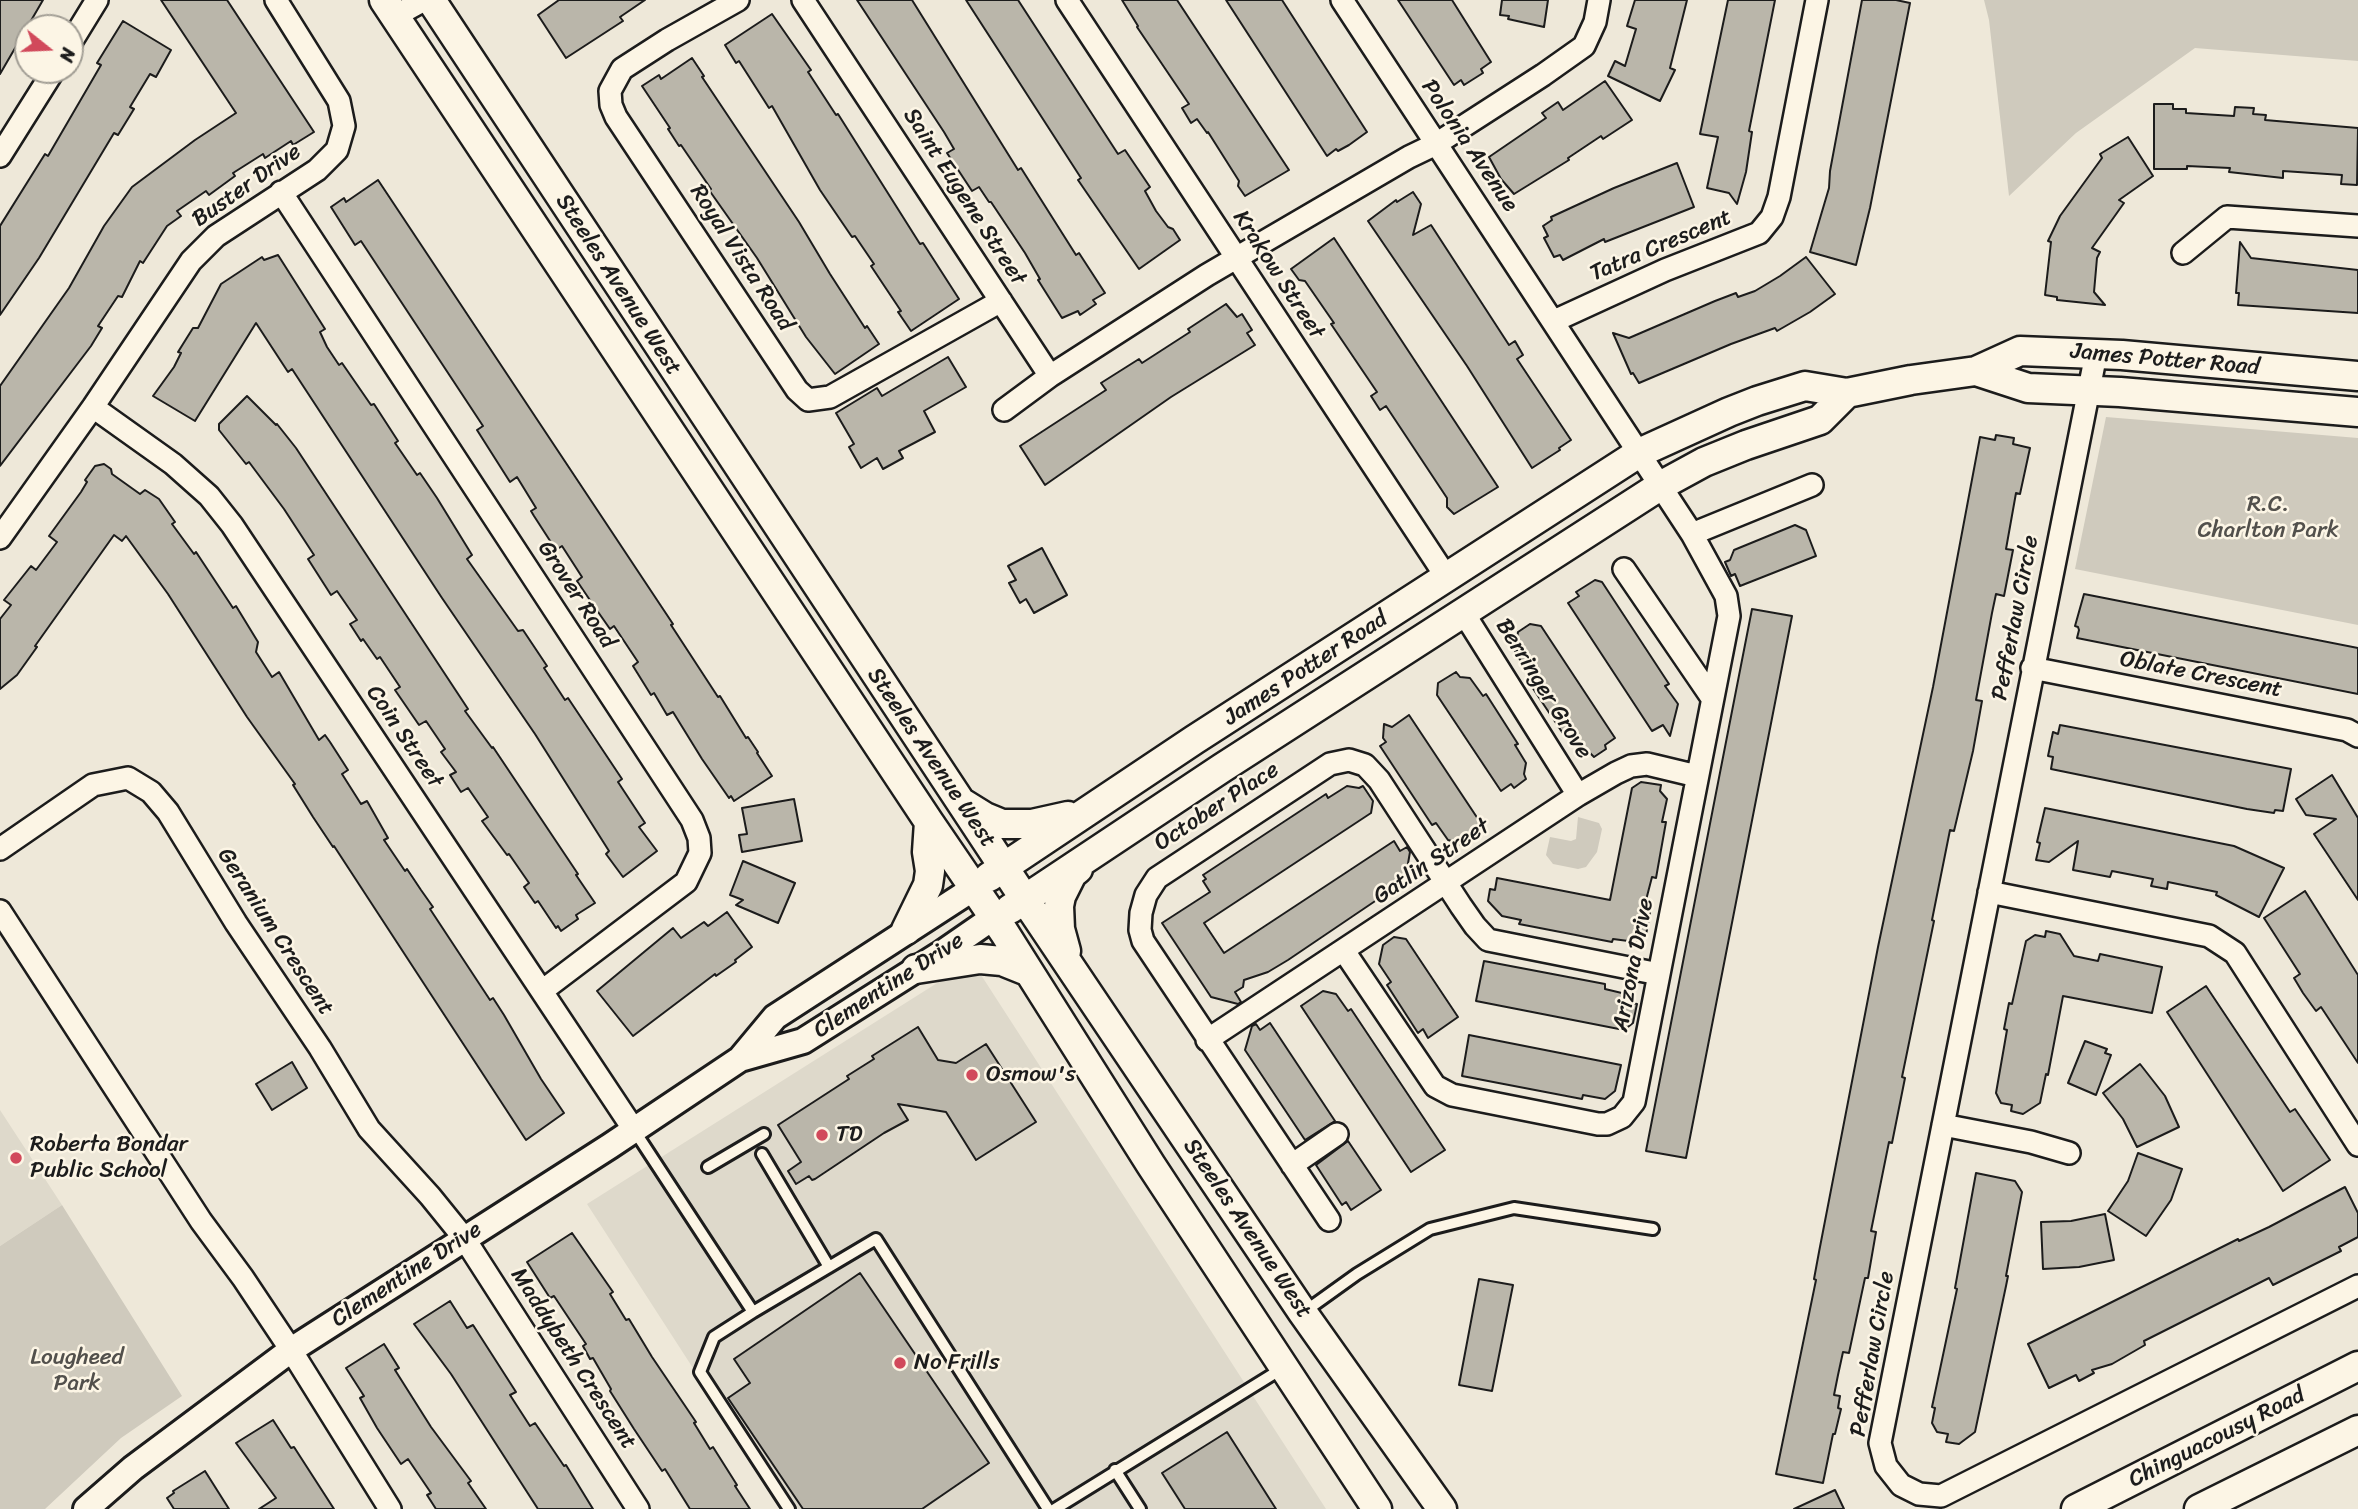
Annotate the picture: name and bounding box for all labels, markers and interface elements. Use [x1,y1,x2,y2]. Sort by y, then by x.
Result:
north arrow [14,14,84,84]
text: N [50,44,85,66]
street label: Polonia Avenue [1415,75,1523,217]
street label: Saint Eugene Street [896,103,1032,291]
street label: Buster Drive [187,138,307,234]
street label: Royal Vista Road [683,180,799,336]
street label: Steeles Avenue West [549,189,687,381]
street label: Tatra Crescent [1586,204,1736,288]
street label: Krakow Street [1226,206,1330,344]
street label: James Potter Road [2069,338,2261,382]
park label: R.C. Charlton Park [2197,491,2339,545]
street label: Pefferlaw Circle [1986,533,2046,703]
street label: Grover Road [531,536,621,654]
street label: James Potter Road [1219,606,1393,732]
street label: Berringer Grove [1489,614,1597,764]
street label: Oblate Crescent [2118,646,2284,704]
street label: Steeles Avenue West [861,663,1001,853]
street label: Coin Street [360,681,448,793]
street label: October Place [1150,756,1284,858]
street label: Gatlin Street [1369,813,1495,911]
street label: Geranium Crescent [211,843,339,1021]
street label: Arizona Drive [1608,896,1660,1034]
street label: Clementine Drive [809,927,969,1045]
place label: Osmow's [986,1061,1076,1089]
marker: Osmow's [964,1067,980,1083]
place label: TD [836,1121,863,1149]
marker: TD [814,1127,830,1143]
place label: Roberta Bondar Public School [30,1131,188,1185]
street label: Steeles Avenue West [1177,1134,1317,1324]
marker: Roberta Bondar Public School [8,1150,24,1166]
street label: Clementine Drive [327,1216,487,1334]
street label: Maddybeth Crescent [504,1263,642,1455]
street label: Pefferlaw Circle [1845,1269,1901,1439]
park label: Lougheed Park [30,1344,124,1398]
place label: No Frills [914,1349,1000,1377]
marker: No Frills [892,1355,908,1371]
street label: Chinguacousy Road [2124,1382,2310,1494]

